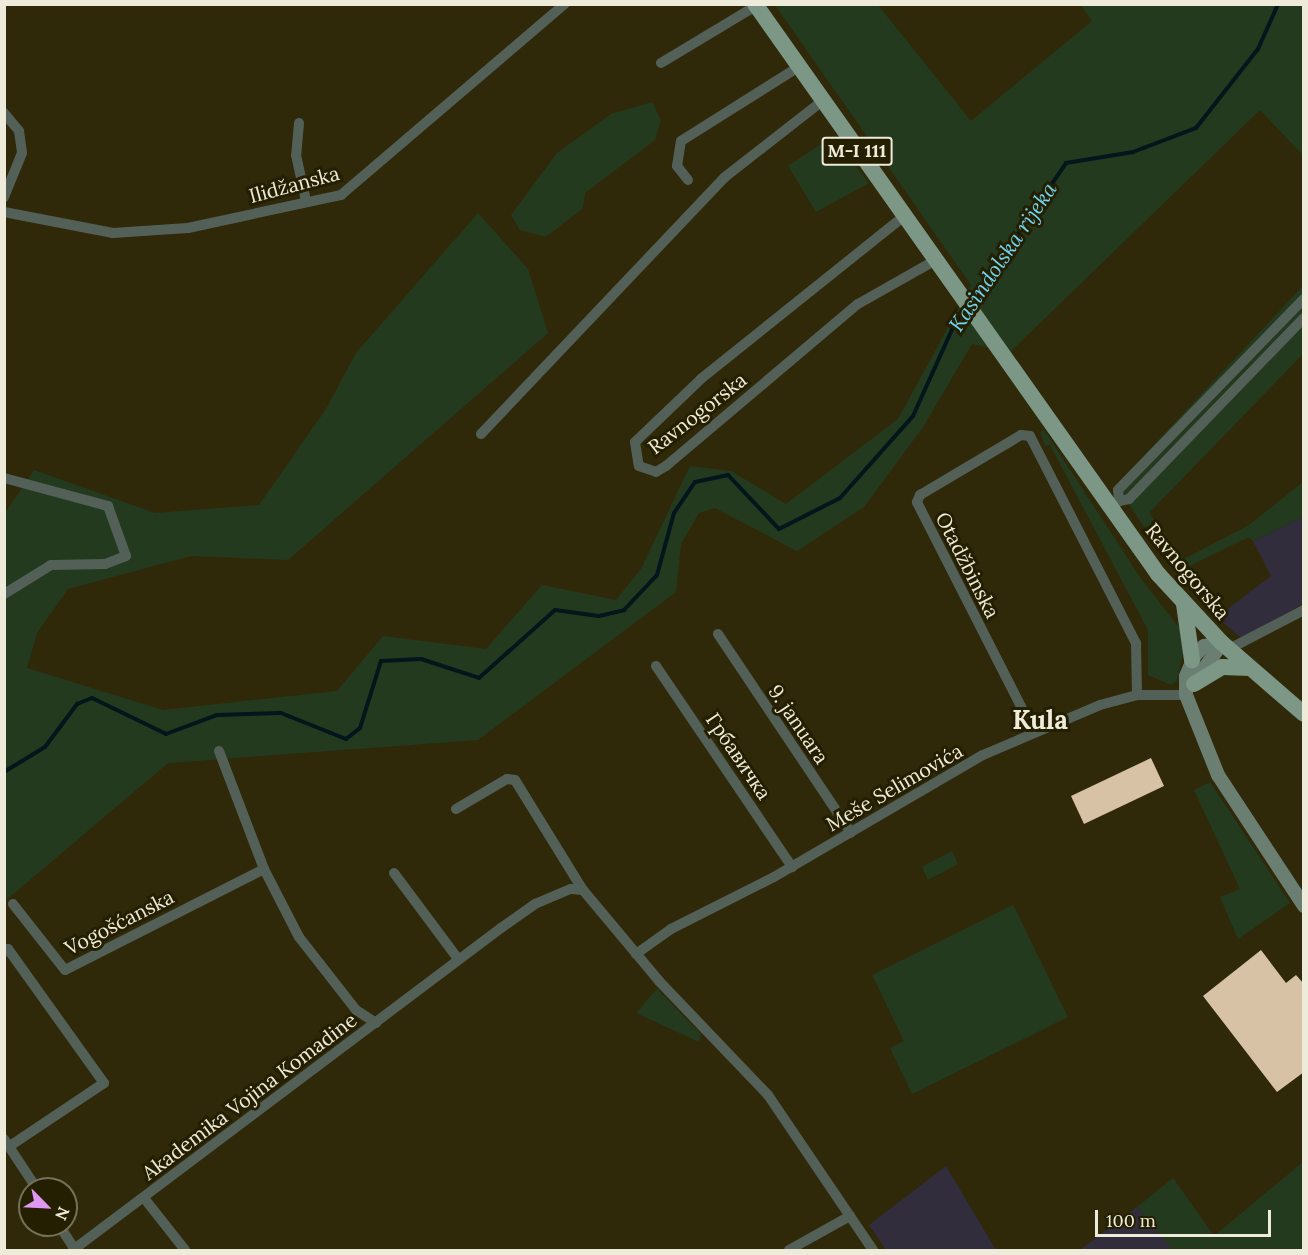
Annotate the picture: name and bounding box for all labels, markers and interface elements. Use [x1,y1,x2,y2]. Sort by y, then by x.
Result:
road number: M-I 111 [821,136,893,166]
street label: Ilidžanska [246,160,342,208]
water label: Kasindolska rijeka [944,178,1062,336]
street label: Ravnogorska [643,367,751,459]
street label: Otadžbinska [931,508,1005,622]
street label: Ravnogorska [1141,518,1235,624]
street label: 9. januara [764,680,834,768]
district label: Kula [1012,704,1068,736]
street label: Грбавичка [701,708,777,804]
street label: Meše Selimovića [821,738,967,836]
street label: Vogošćanska [60,884,178,960]
street label: Akademika Vojina Komadine [137,1007,361,1185]
north arrow [18,1177,78,1237]
scale bar [1098,1198,1274,1236]
text: N [51,1204,74,1223]
text: 100 m [1106,1209,1156,1232]

